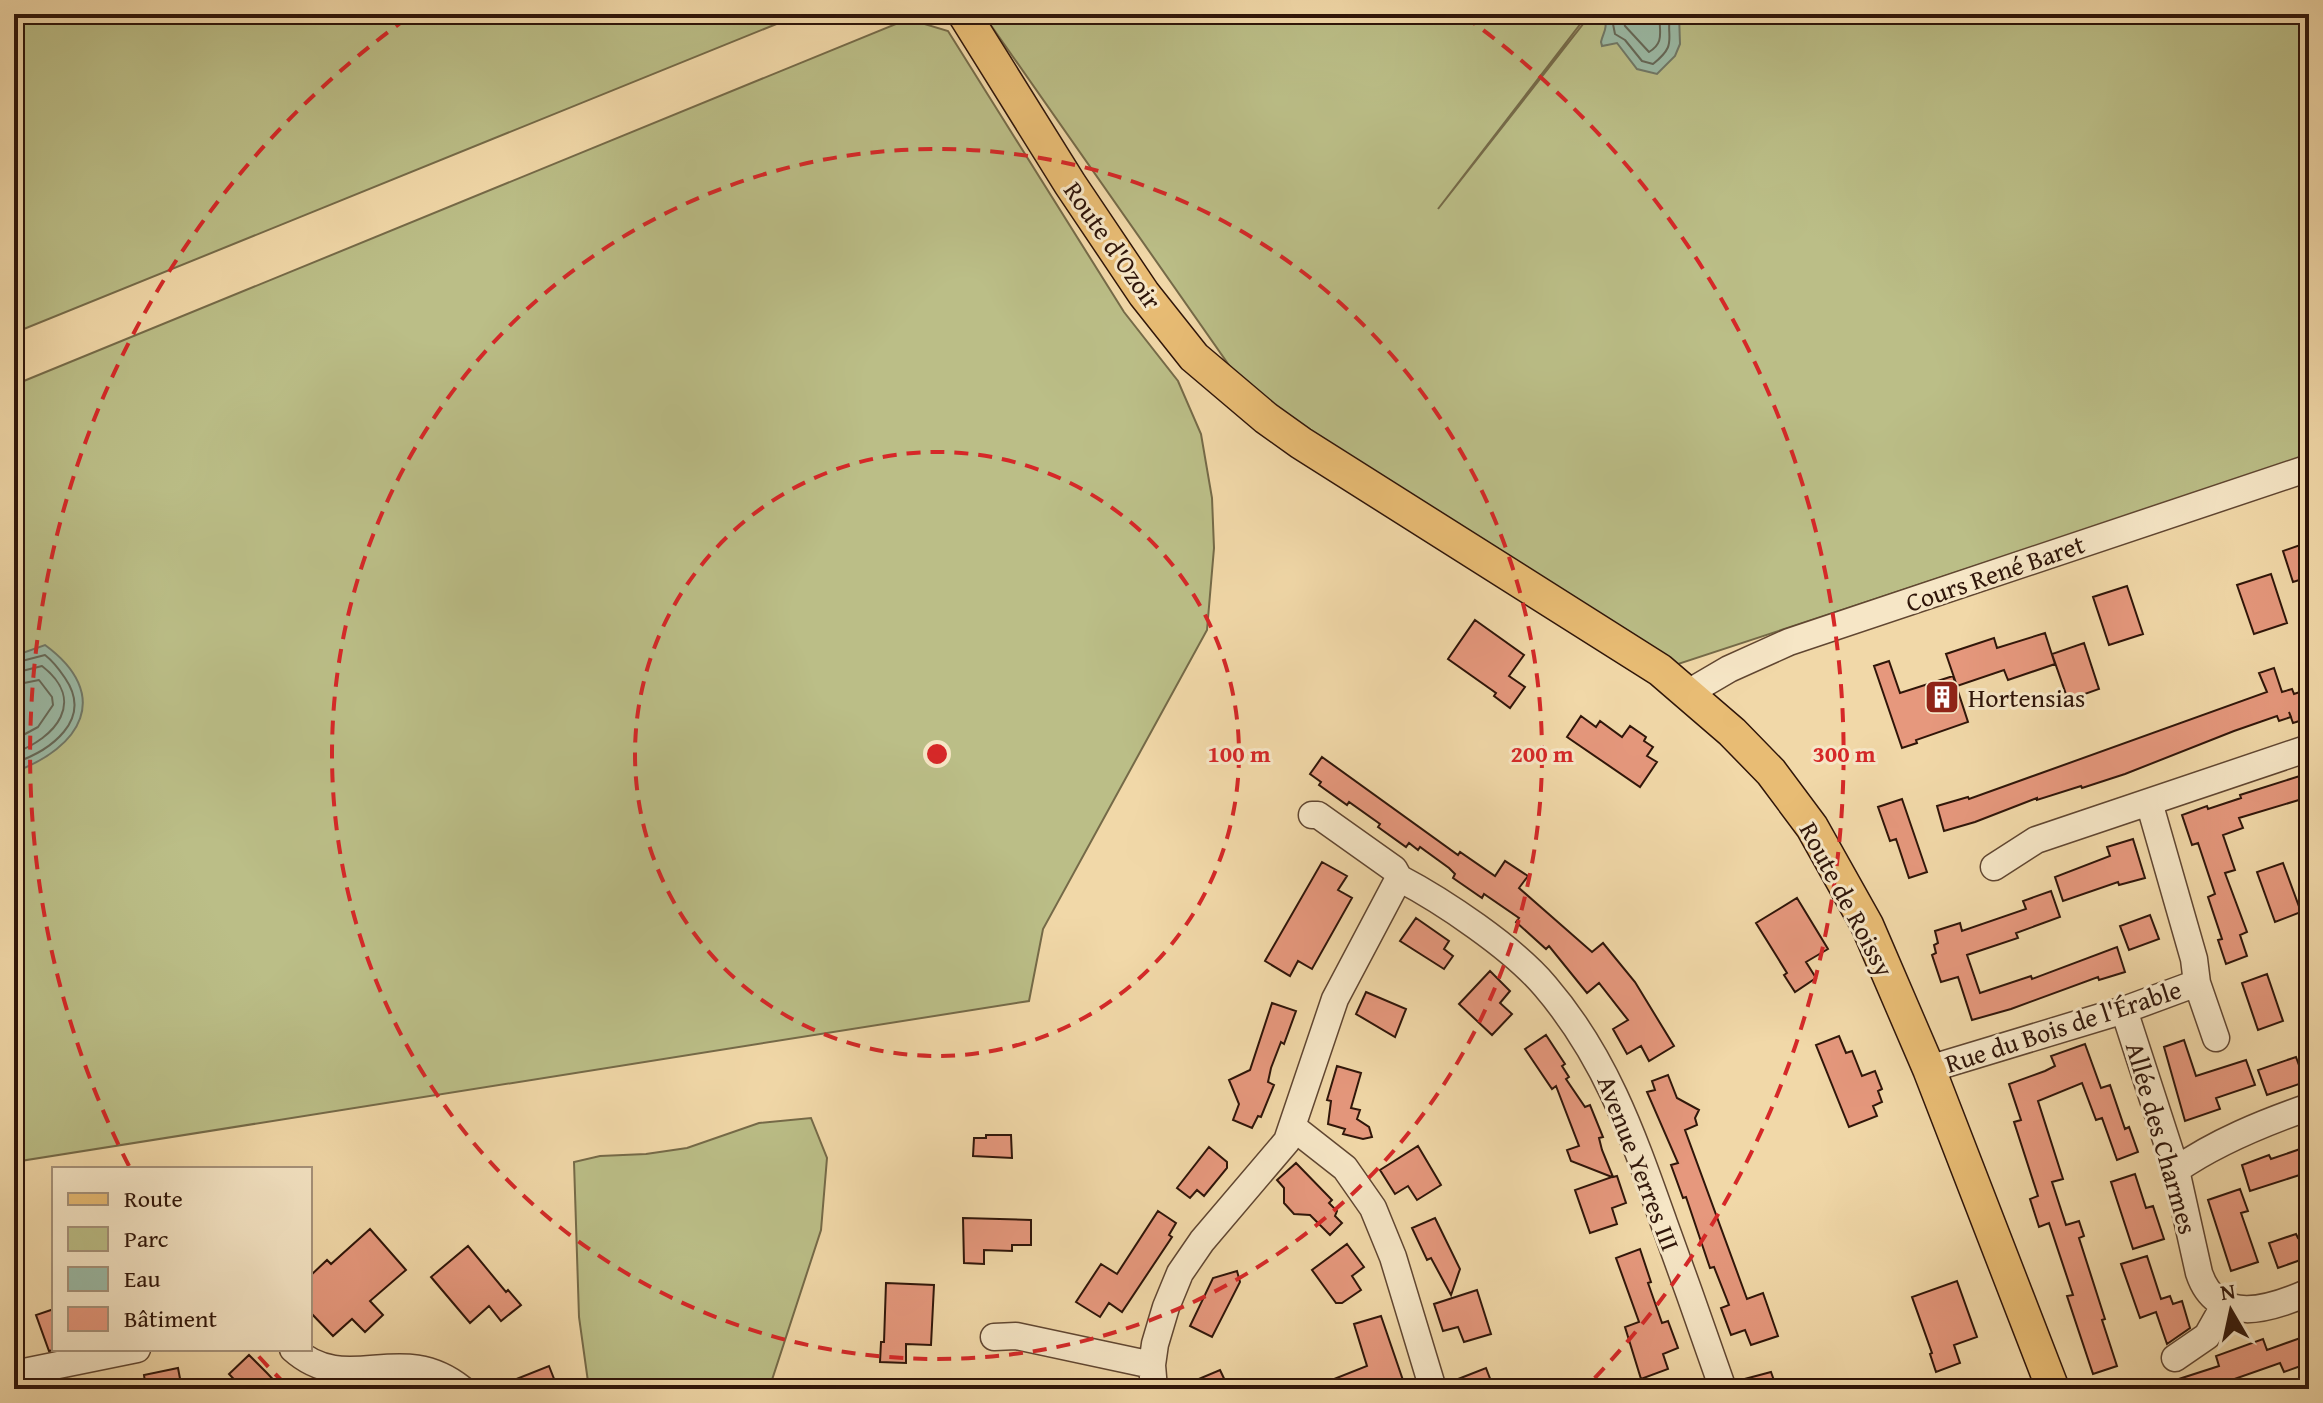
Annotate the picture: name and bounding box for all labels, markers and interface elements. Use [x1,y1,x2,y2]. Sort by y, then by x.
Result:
street label: Route d'Ozoir [1054,173,1172,317]
street label: Cours René Baret [1900,524,2090,622]
building icon: Hortensias [1923,678,1961,716]
place label: Hortensias [1968,678,2085,717]
text: 100 m [1207,736,1271,771]
text: 200 m [1510,736,1574,771]
text: 300 m [1812,736,1876,771]
centre of rings [923,740,951,768]
street label: Route de Roissy [1790,815,1904,983]
street label: Rue du Bois de l'Érable [1940,969,2186,1083]
street label: Allée des Charmes [2116,1037,2208,1239]
street label: Avenue Yerres III [1588,1070,1690,1256]
legend [52,1167,312,1351]
text: Route [124,1181,183,1216]
text: Parc [124,1221,169,1256]
text: Eau [124,1261,160,1296]
north arrow [2191,1271,2271,1351]
text: N [2218,1274,2238,1308]
text: Bâtiment [124,1301,218,1336]

